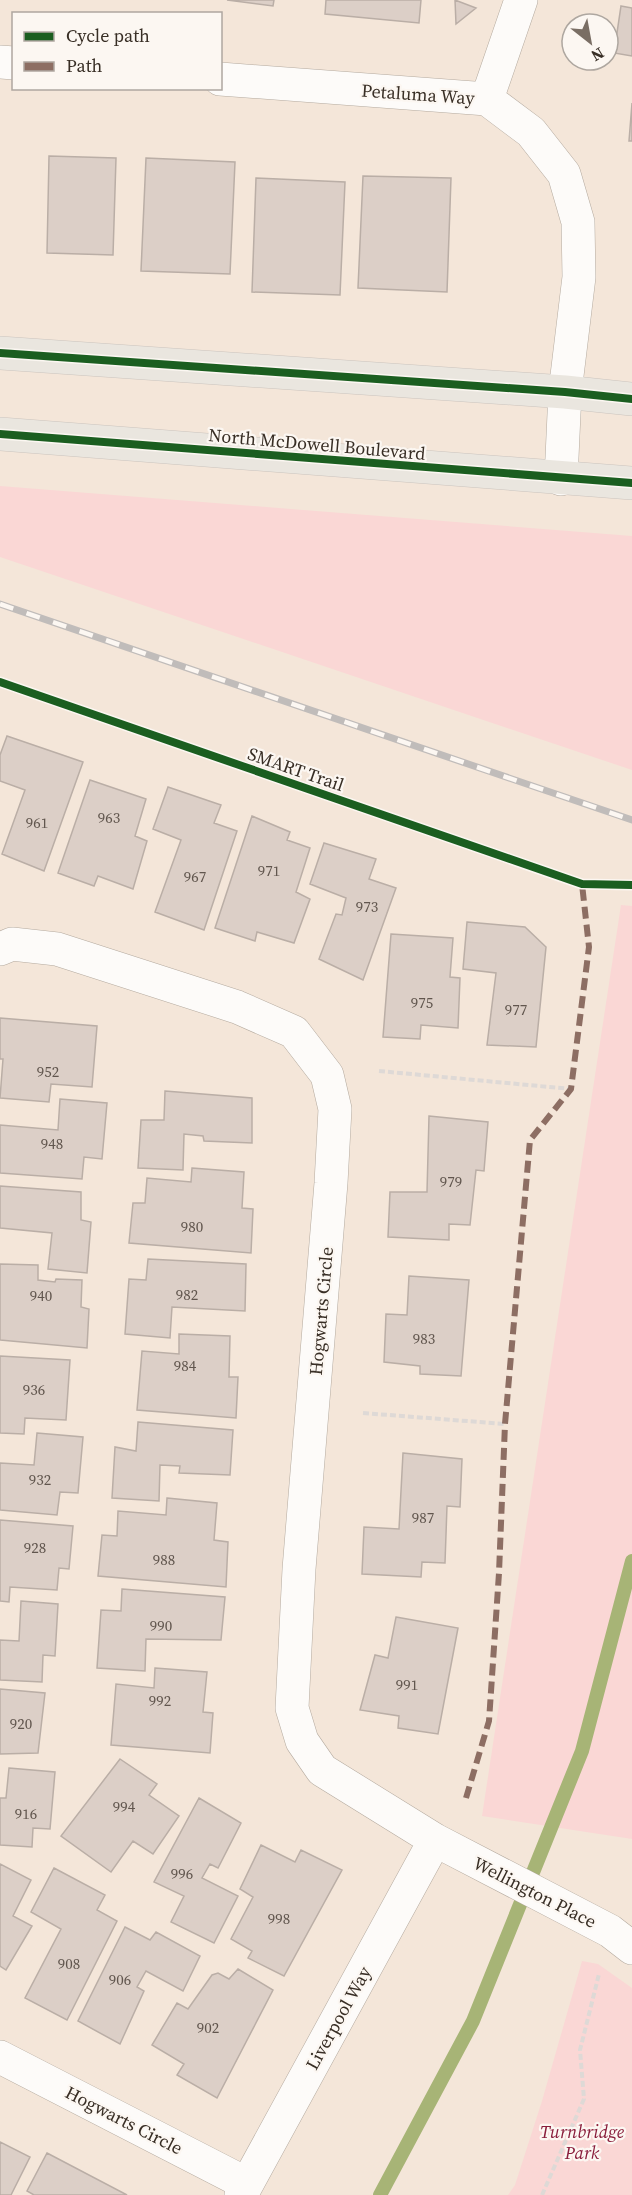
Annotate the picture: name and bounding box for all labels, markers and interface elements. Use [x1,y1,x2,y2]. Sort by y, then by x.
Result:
legend [12,12,222,90]
north arrow [560,12,620,72]
text: Cycle path [66,23,150,48]
text: N [587,42,608,67]
text: Path [66,53,103,78]
street label: Petaluma Way [361,78,476,110]
street label: North McDowell Boulevard [208,422,426,466]
street label: SMART Trail [245,741,347,797]
house number: 963 [98,807,120,828]
house number: 961 [26,812,48,833]
house number: 971 [258,860,280,881]
house number: 967 [184,866,206,887]
house number: 973 [356,896,378,917]
house number: 975 [411,992,433,1013]
house number: 977 [505,999,527,1020]
house number: 952 [37,1061,59,1082]
house number: 948 [41,1133,63,1154]
house number: 979 [440,1171,462,1192]
house number: 980 [181,1216,203,1237]
street label: Hogwarts Circle [303,1246,339,1376]
house number: 982 [176,1284,198,1305]
house number: 940 [30,1285,52,1306]
house number: 983 [413,1328,435,1349]
house number: 984 [174,1355,197,1376]
house number: 936 [23,1379,45,1400]
house number: 932 [29,1469,51,1490]
house number: 987 [412,1507,434,1528]
house number: 928 [24,1537,46,1558]
house number: 988 [153,1549,175,1570]
house number: 990 [150,1615,172,1636]
house number: 991 [396,1674,418,1695]
house number: 992 [149,1690,171,1711]
house number: 920 [10,1713,32,1734]
house number: 994 [113,1796,136,1817]
house number: 916 [15,1803,37,1824]
street label: Wellington Place [469,1850,601,1934]
house number: 996 [171,1863,193,1884]
house number: 998 [268,1908,290,1929]
house number: 908 [58,1953,80,1974]
street label: Liverpool Way [299,1961,377,2074]
house number: 906 [109,1969,131,1990]
house number: 902 [197,2017,219,2038]
street label: Hogwarts Circle [61,2080,187,2160]
park label: Turnbridge Park [540,2119,625,2165]

